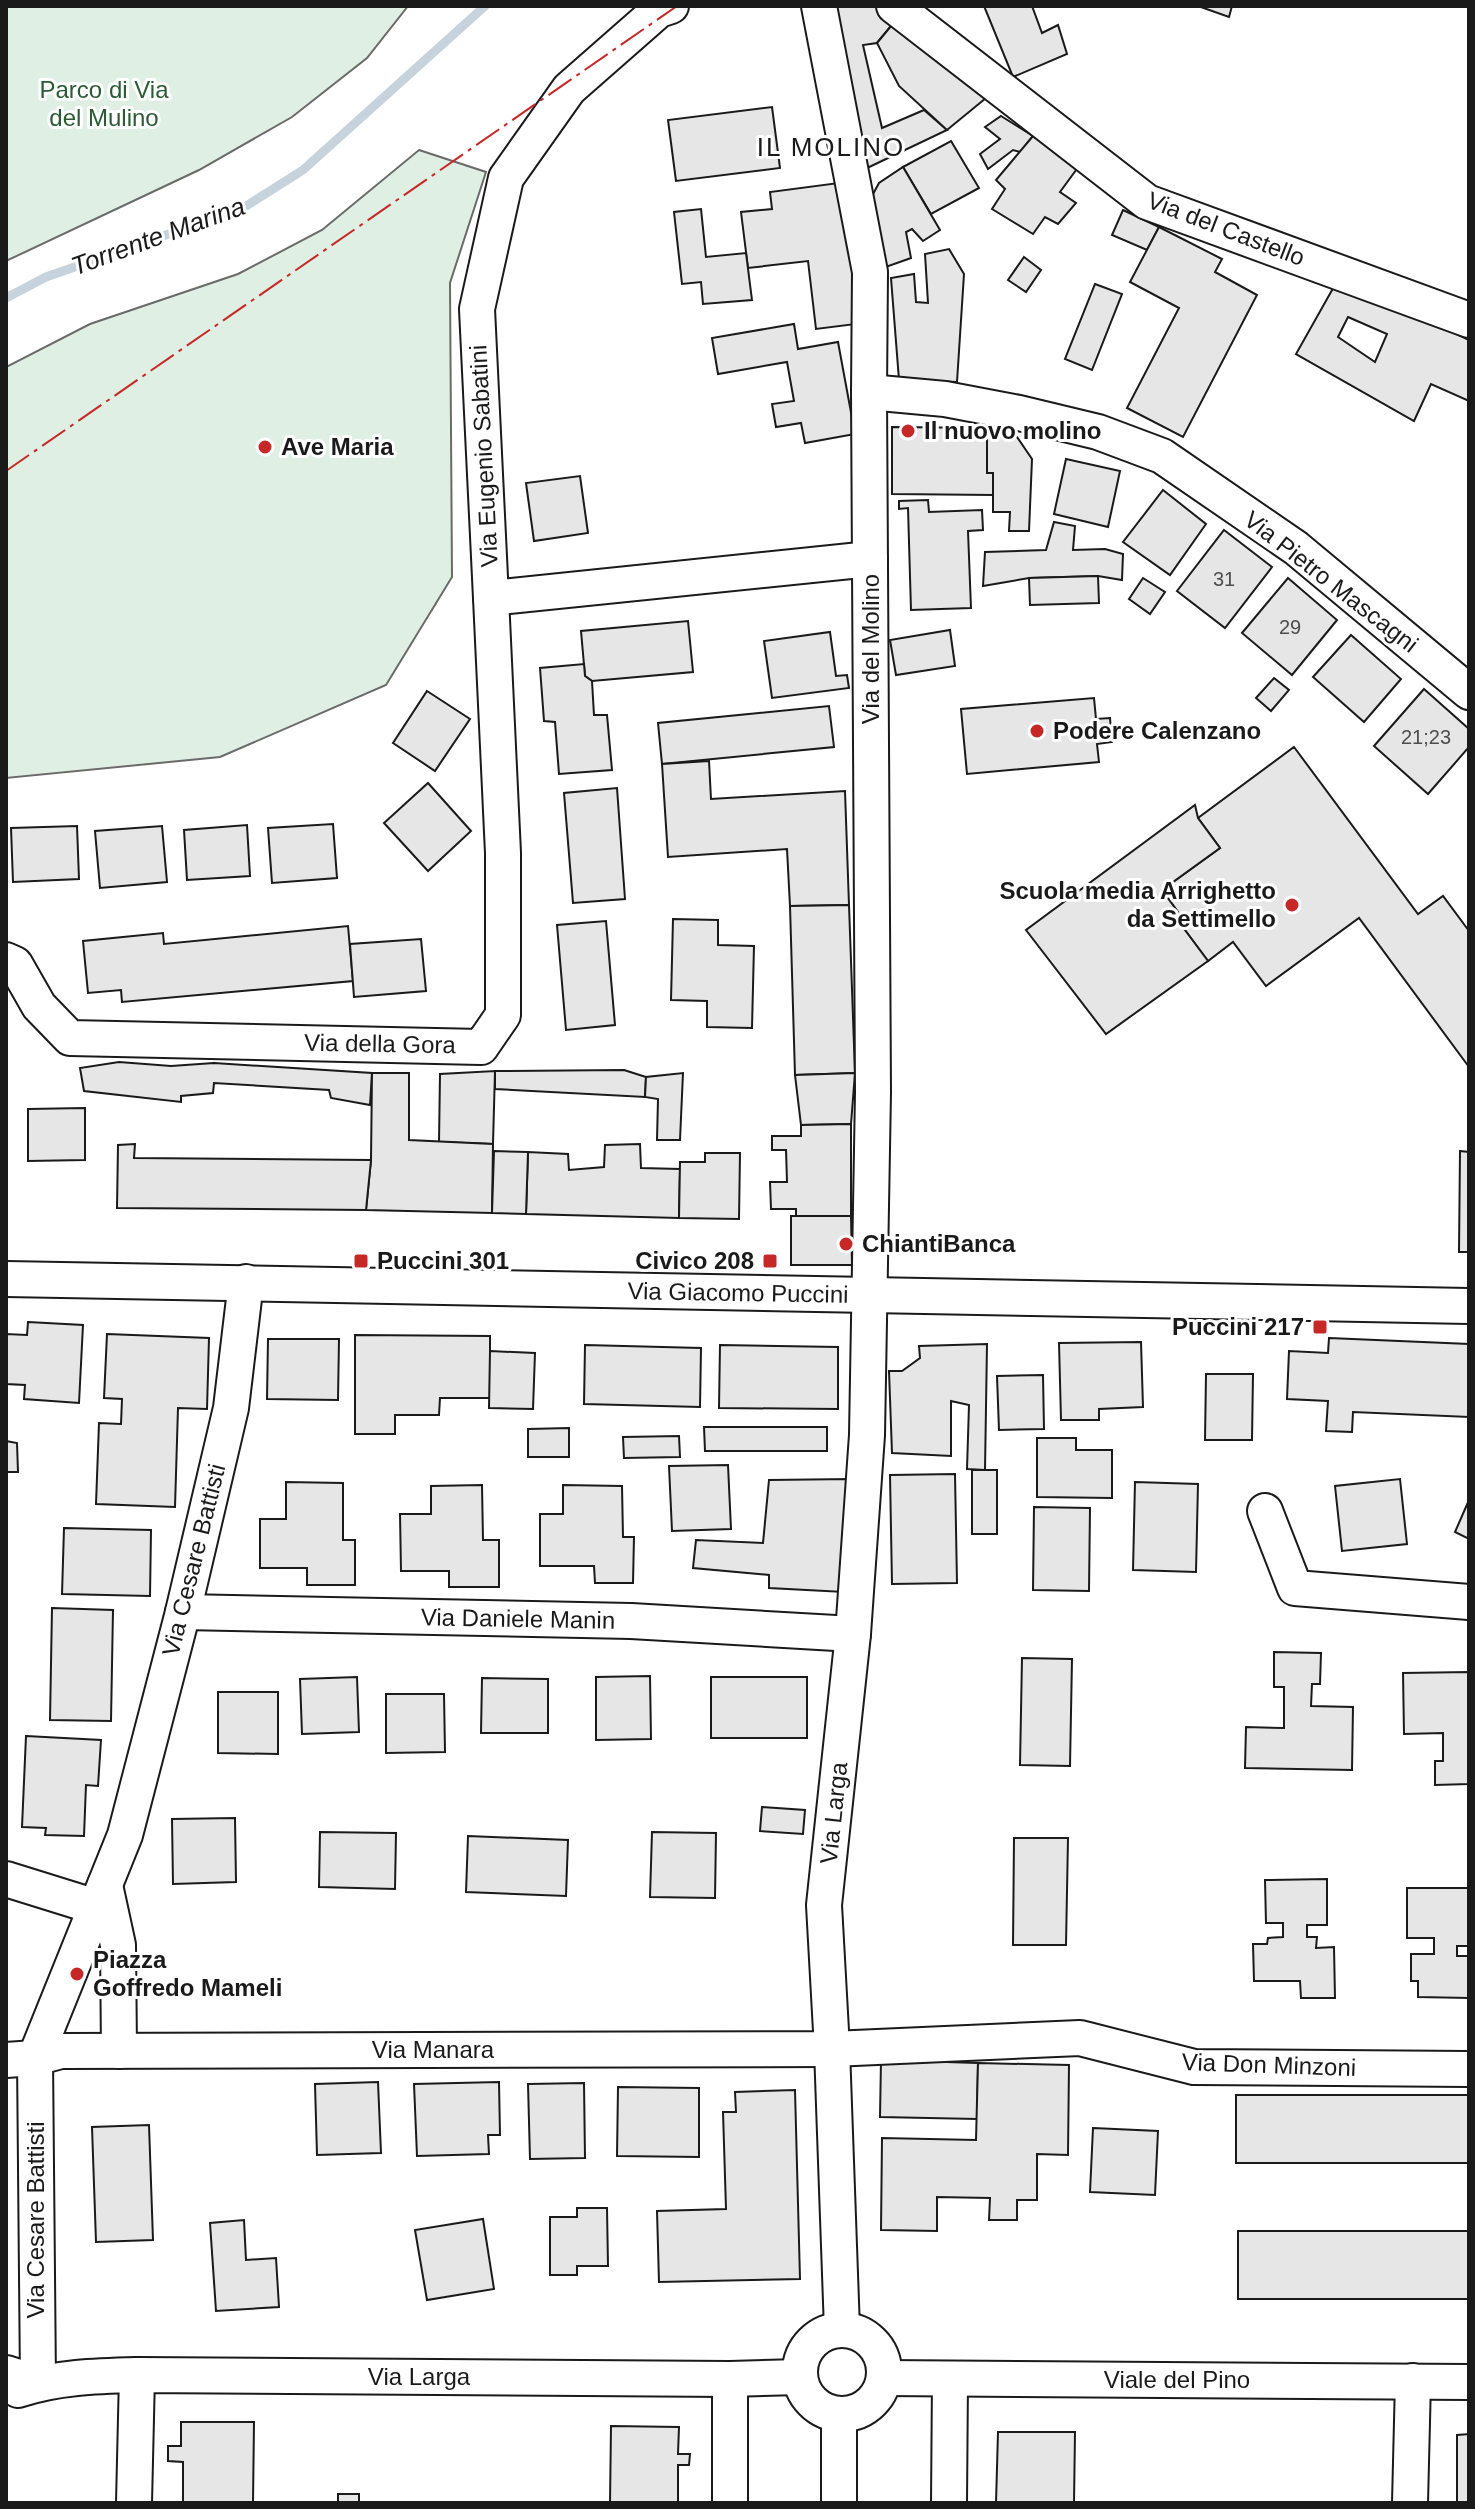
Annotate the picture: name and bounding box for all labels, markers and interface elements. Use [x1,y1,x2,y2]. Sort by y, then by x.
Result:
park label: Parco di Via del Mulino [40,76,169,131]
district label: IL MOLINO [757,132,905,162]
street label: Via del Castello [1144,186,1309,271]
water label: Torrente Marina [67,191,249,281]
street label: Via Eugenio Sabatini [464,344,503,568]
place label: Il nuovo molino [924,417,1101,444]
marker: Il nuovo molino [899,422,917,440]
place label: Ave Maria [281,433,394,460]
marker: Ave Maria [256,438,274,456]
street label: Via Pietro Mascagni [1239,505,1424,658]
house number: 31 [1213,568,1235,590]
street label: Via del Molino [857,574,884,724]
house number: 29 [1279,616,1301,638]
place label: Podere Calenzano [1053,717,1261,744]
marker: Podere Calenzano [1028,722,1046,740]
house number: 21;23 [1401,726,1451,748]
place label: Scuola media Arrighetto da Settimello [1000,877,1276,932]
marker: Scuola media Arrighetto da Settimello [1283,896,1301,914]
street label: Via della Gora [304,1029,457,1058]
place label: ChiantiBanca [862,1230,1016,1257]
marker: ChiantiBanca [837,1235,855,1253]
place label: Puccini 301 [377,1247,509,1274]
place label: Civico 208 [635,1247,754,1274]
marker: Puccini 301 [352,1252,370,1270]
marker: Civico 208 [761,1252,779,1270]
street label: Via Giacomo Puccini [627,1277,849,1308]
place label: Puccini 217 [1172,1313,1304,1340]
marker: Puccini 217 [1311,1318,1329,1336]
street label: Via Cesare Battisti [157,1461,230,1659]
street label: Via Daniele Manin [421,1603,615,1634]
street label: Via Larga [815,1760,852,1865]
place label: Piazza Goffredo Mameli [93,1946,282,2001]
marker: Piazza Goffredo Mameli [68,1965,86,1983]
street label: Via Manara [372,2036,495,2063]
street label: Via Don Minzoni [1181,2048,1357,2081]
street label: Via Cesare Battisti [22,2122,49,2318]
street label: Via Larga [368,2363,471,2390]
street label: Viale del Pino [1104,2366,1250,2393]

